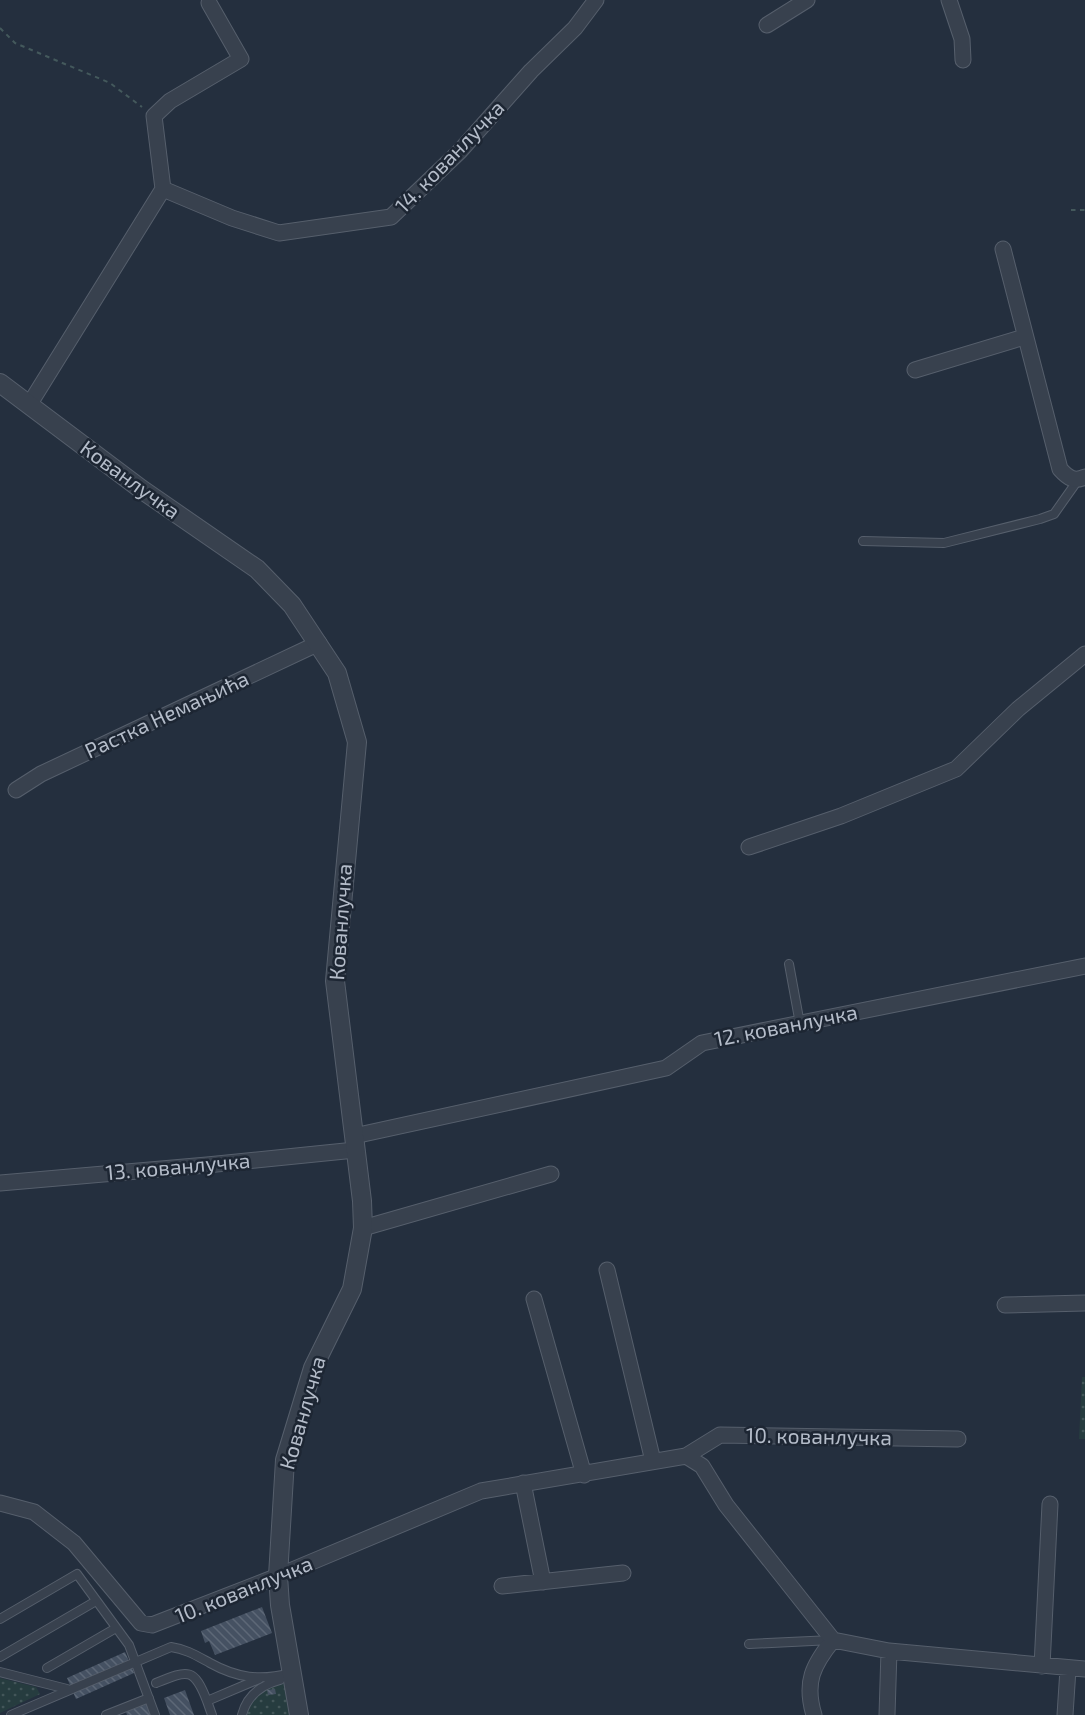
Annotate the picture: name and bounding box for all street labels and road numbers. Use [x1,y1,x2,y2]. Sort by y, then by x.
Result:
street label: 14. кованлучка [389,95,509,218]
street label: Кованлучка [76,434,186,524]
street label: Растка Немањића [80,665,252,763]
street label: Кованлучка [323,863,357,981]
street label: 12. кованлучка [712,998,860,1052]
street label: 13. кованлучка [104,1147,251,1185]
street label: Кованлучка [273,1353,331,1472]
street label: 10. кованлучка [746,1422,892,1450]
street label: 10. кованлучка [171,1550,316,1628]

